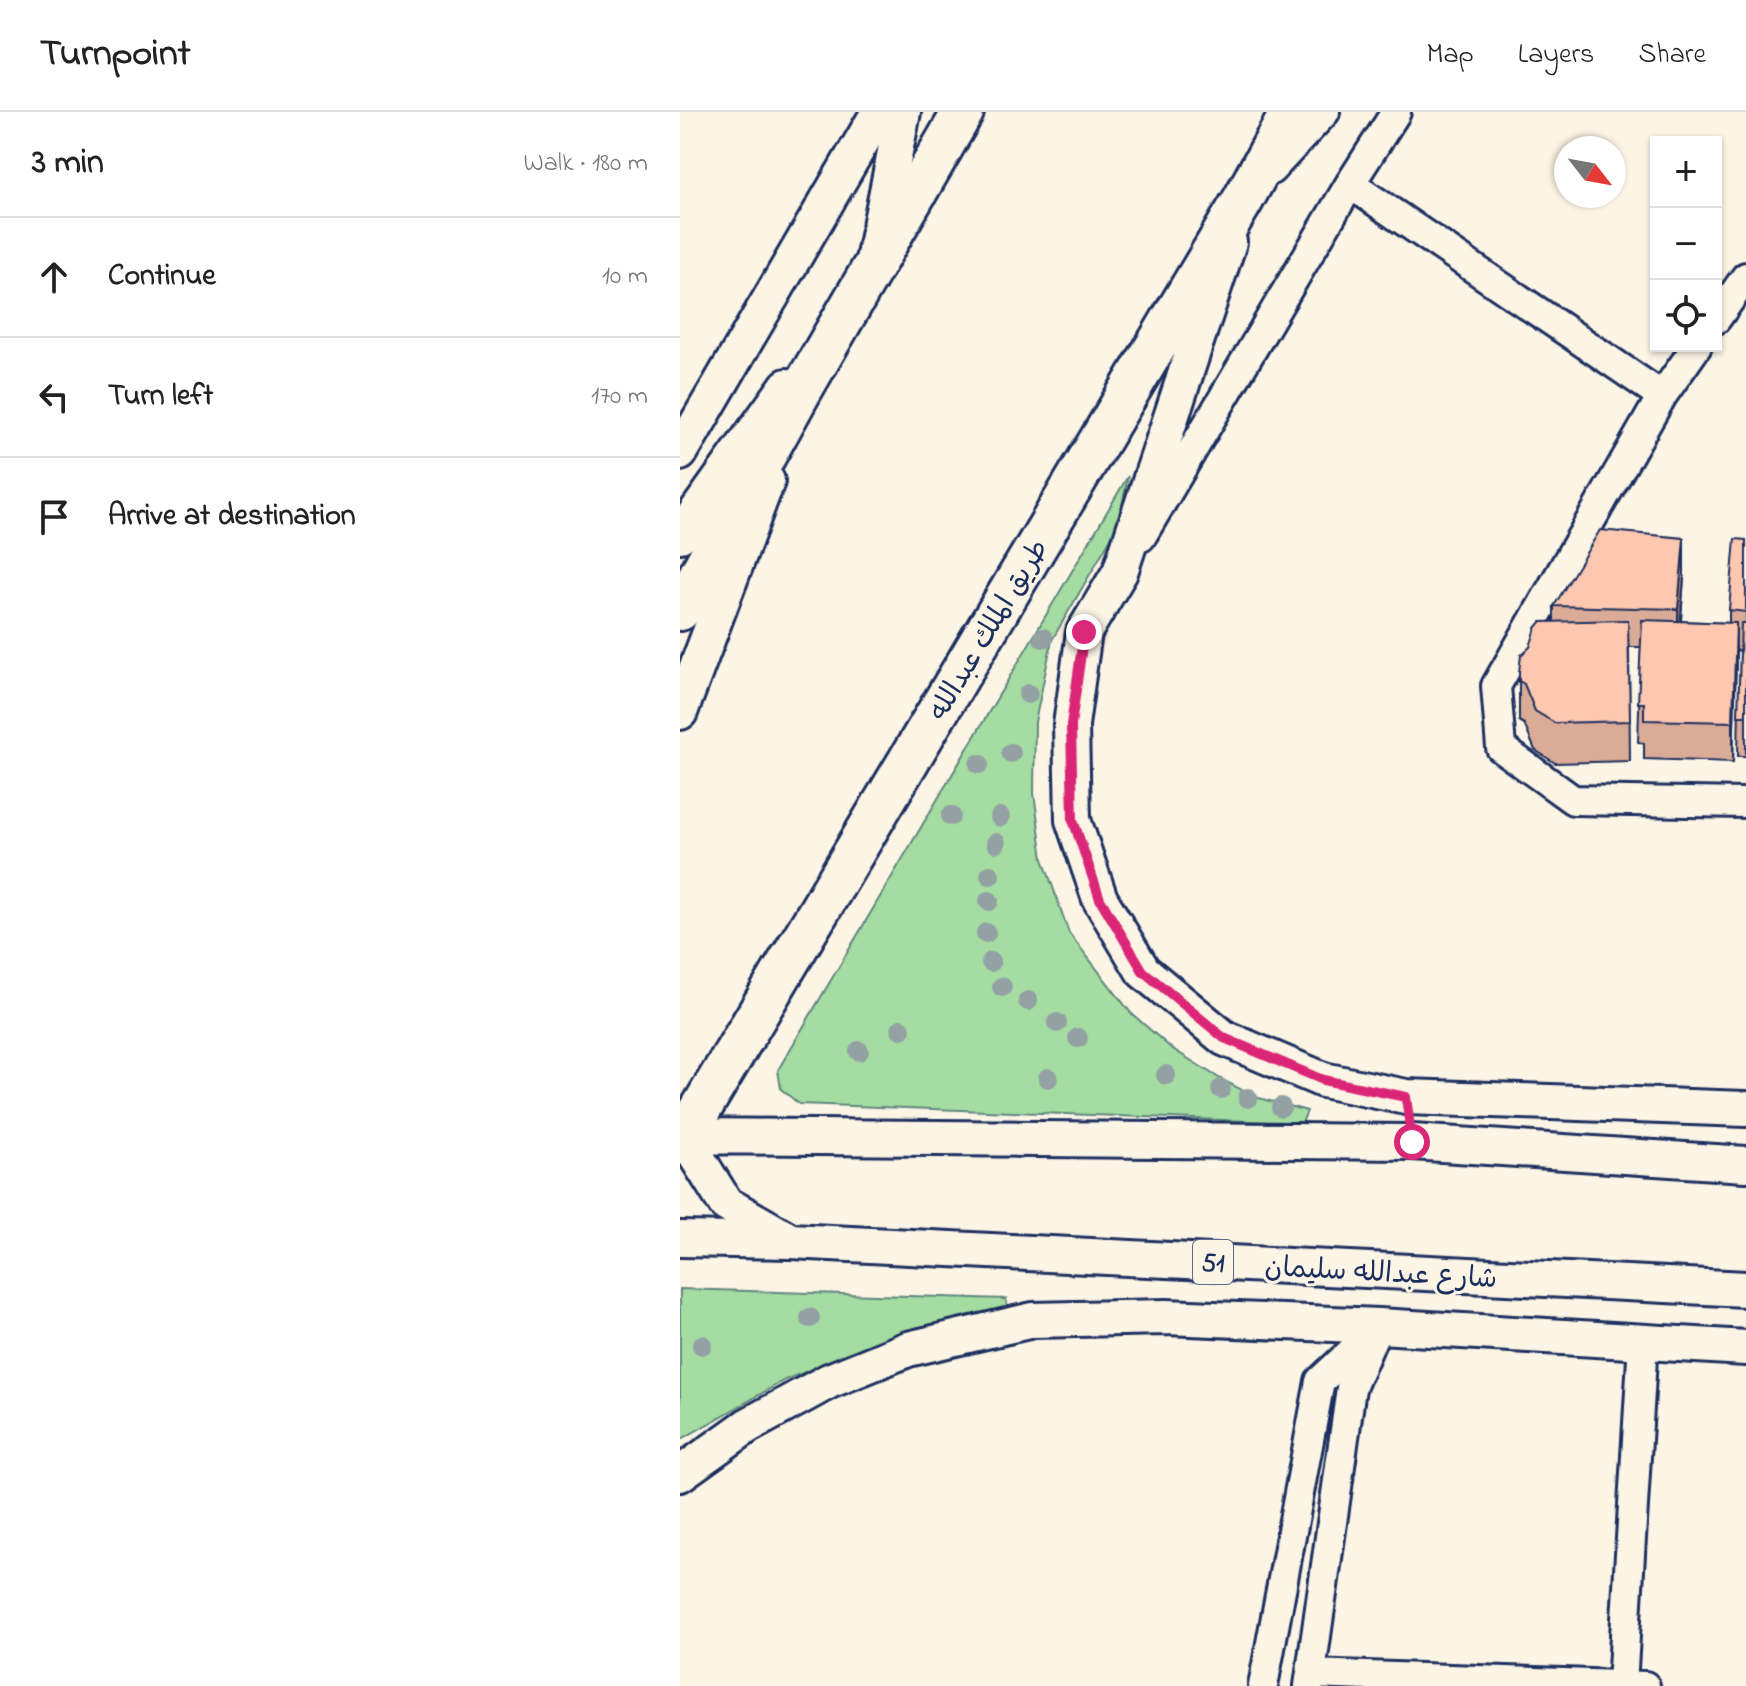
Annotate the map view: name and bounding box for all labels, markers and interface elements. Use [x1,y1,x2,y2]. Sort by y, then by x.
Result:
text: Turnpoint [40,27,190,83]
text: Map [1426,35,1474,76]
text: Layers [1518,35,1594,76]
text: Share [1638,35,1706,76]
north arrow [1554,136,1626,208]
map controls [1650,136,1722,352]
button: + [1650,136,1722,208]
text: 3 min [32,139,104,189]
text: Walk · 180 m [524,145,648,183]
button: − [1650,208,1722,280]
icon: ahead [32,255,76,299]
text: Continue [108,255,216,299]
text: 10 m [602,258,648,296]
button: locate [1650,280,1722,352]
icon: left [32,375,76,419]
text: Turn left [108,375,213,419]
text: 170 m [591,378,648,416]
icon: arrive [32,495,76,539]
text: Arrive at destination [108,495,356,539]
street label: طريق الملك عبدالله [920,532,1060,729]
route end [1066,614,1102,650]
route start [1394,1124,1430,1160]
road number: 51 [1193,1240,1233,1284]
street label: شارع عبدالله سليمان [1264,1248,1498,1301]

